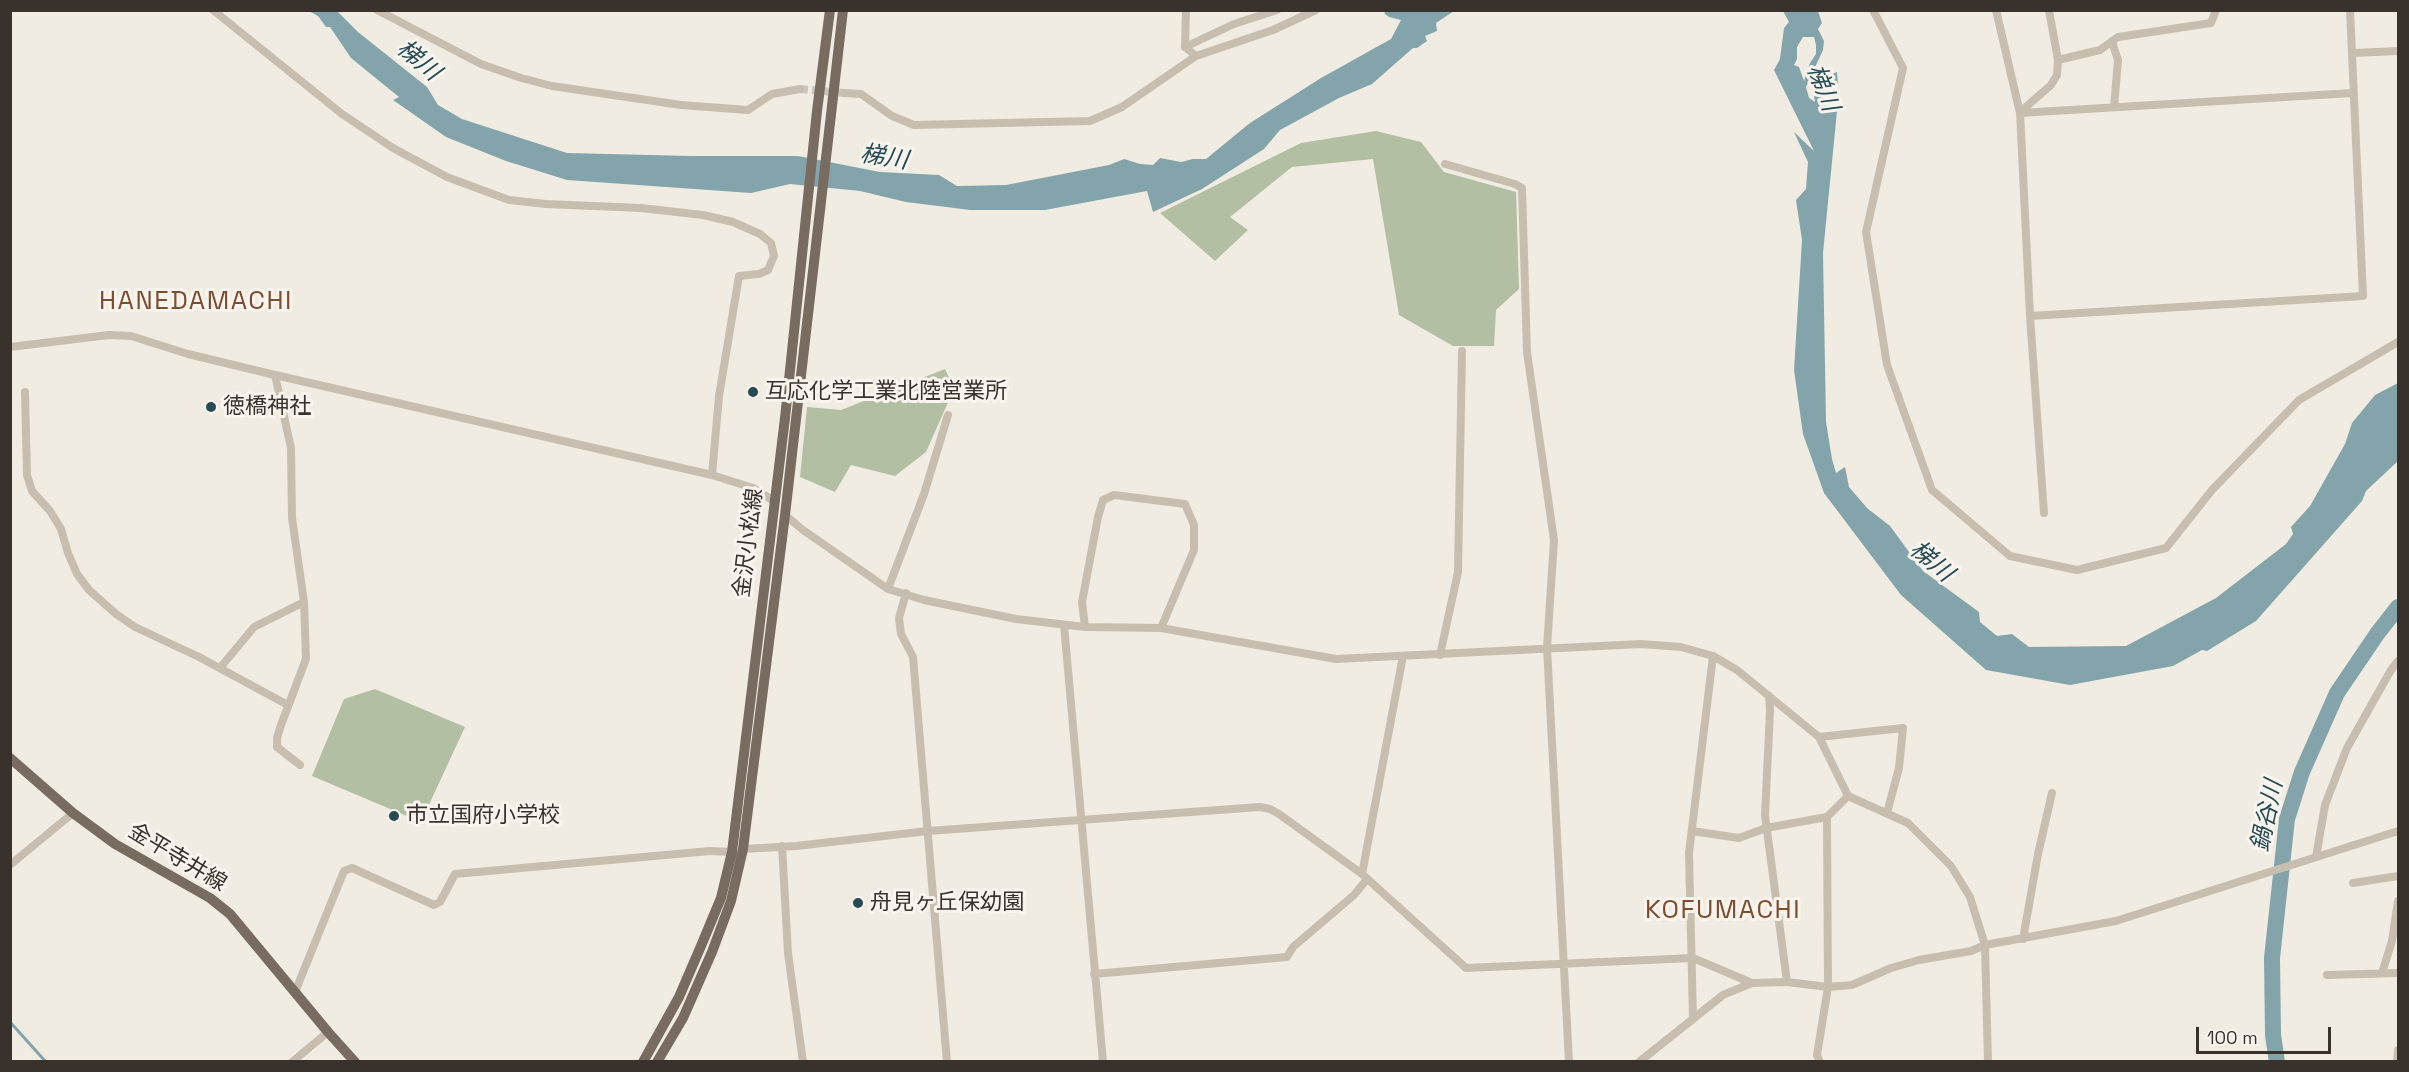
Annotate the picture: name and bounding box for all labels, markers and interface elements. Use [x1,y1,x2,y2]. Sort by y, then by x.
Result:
water label: 梯川 [390,35,446,87]
water label: 梯川 [1800,60,1844,116]
water label: 梯川 [858,140,910,176]
district label: HANEDAMACHI [99,286,293,318]
place label: 互応化学工業北陸営業所 [765,379,1007,405]
marker: 互応化学工業北陸営業所 [746,385,760,399]
place label: 徳橋神社 [223,394,311,420]
marker: 徳橋神社 [204,400,218,414]
street label: 金沢小松線 [729,487,769,599]
water label: 梯川 [1903,536,1959,588]
water label: 鍋谷川 [2246,778,2290,854]
place label: 市立国府小学校 [406,803,560,829]
marker: 市立国府小学校 [387,809,401,823]
street label: 金平寺井線 [123,818,231,898]
place label: 舟見ヶ丘保幼園 [870,890,1024,916]
district label: KOFUMACHI [1645,895,1801,927]
marker: 舟見ヶ丘保幼園 [851,896,865,910]
scale bar [2199,1015,2334,1053]
text: 100 m [2207,1026,2258,1049]

